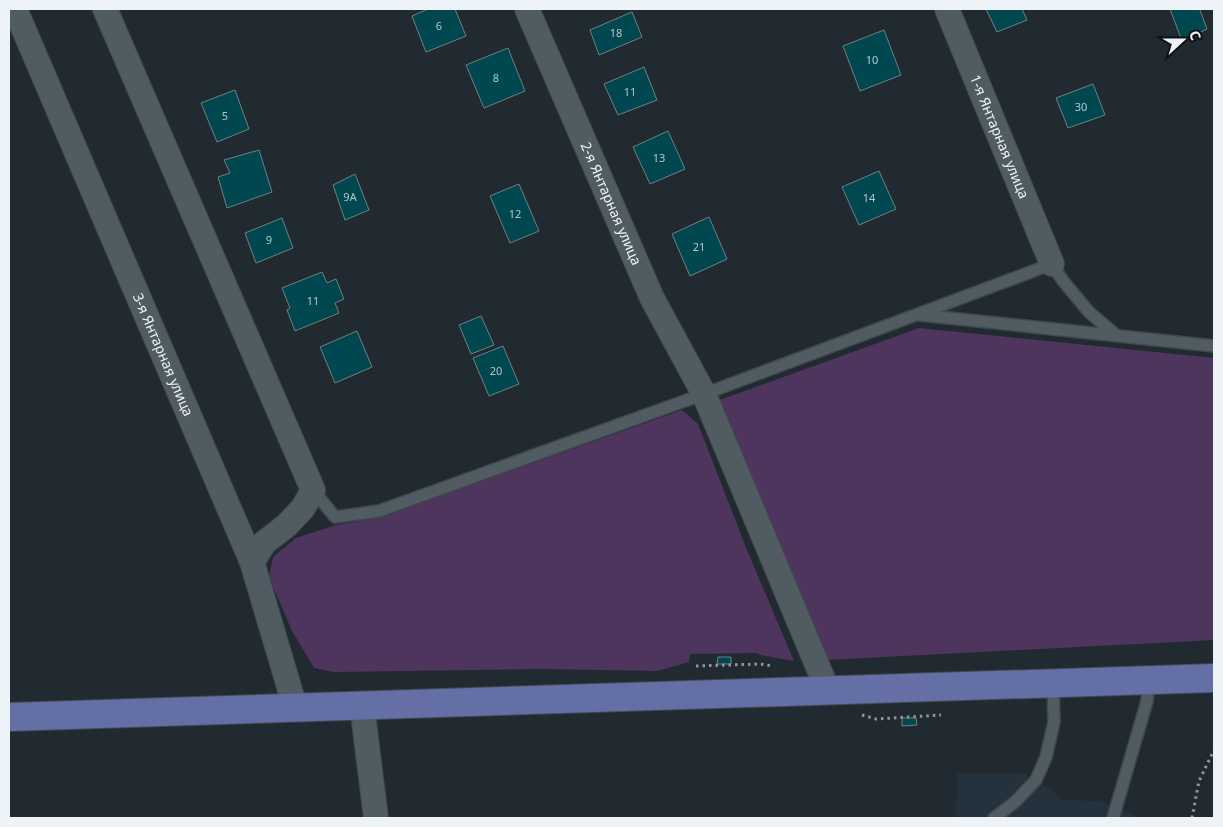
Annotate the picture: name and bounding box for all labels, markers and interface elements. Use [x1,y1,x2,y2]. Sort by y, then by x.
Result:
north arrow [1158,15,1208,65]
house number: 6 [436,18,442,33]
house number: 18 [610,25,622,40]
text: С [1185,28,1206,43]
house number: 10 [866,52,878,67]
house number: 8 [493,70,499,85]
street label: 1-я Янтарная улица [966,72,1034,201]
house number: 11 [624,84,636,99]
house number: 30 [1075,99,1087,114]
house number: 5 [222,108,228,123]
street label: 2-я Янтарная улица [577,139,647,268]
house number: 13 [653,150,665,165]
house number: 9А [343,189,358,204]
house number: 14 [863,190,876,205]
house number: 12 [509,206,521,221]
house number: 9 [266,232,272,247]
house number: 21 [693,239,705,254]
street label: 3-я Янтарная улица [129,290,198,419]
house number: 11 [307,293,319,308]
house number: 20 [490,363,502,378]

